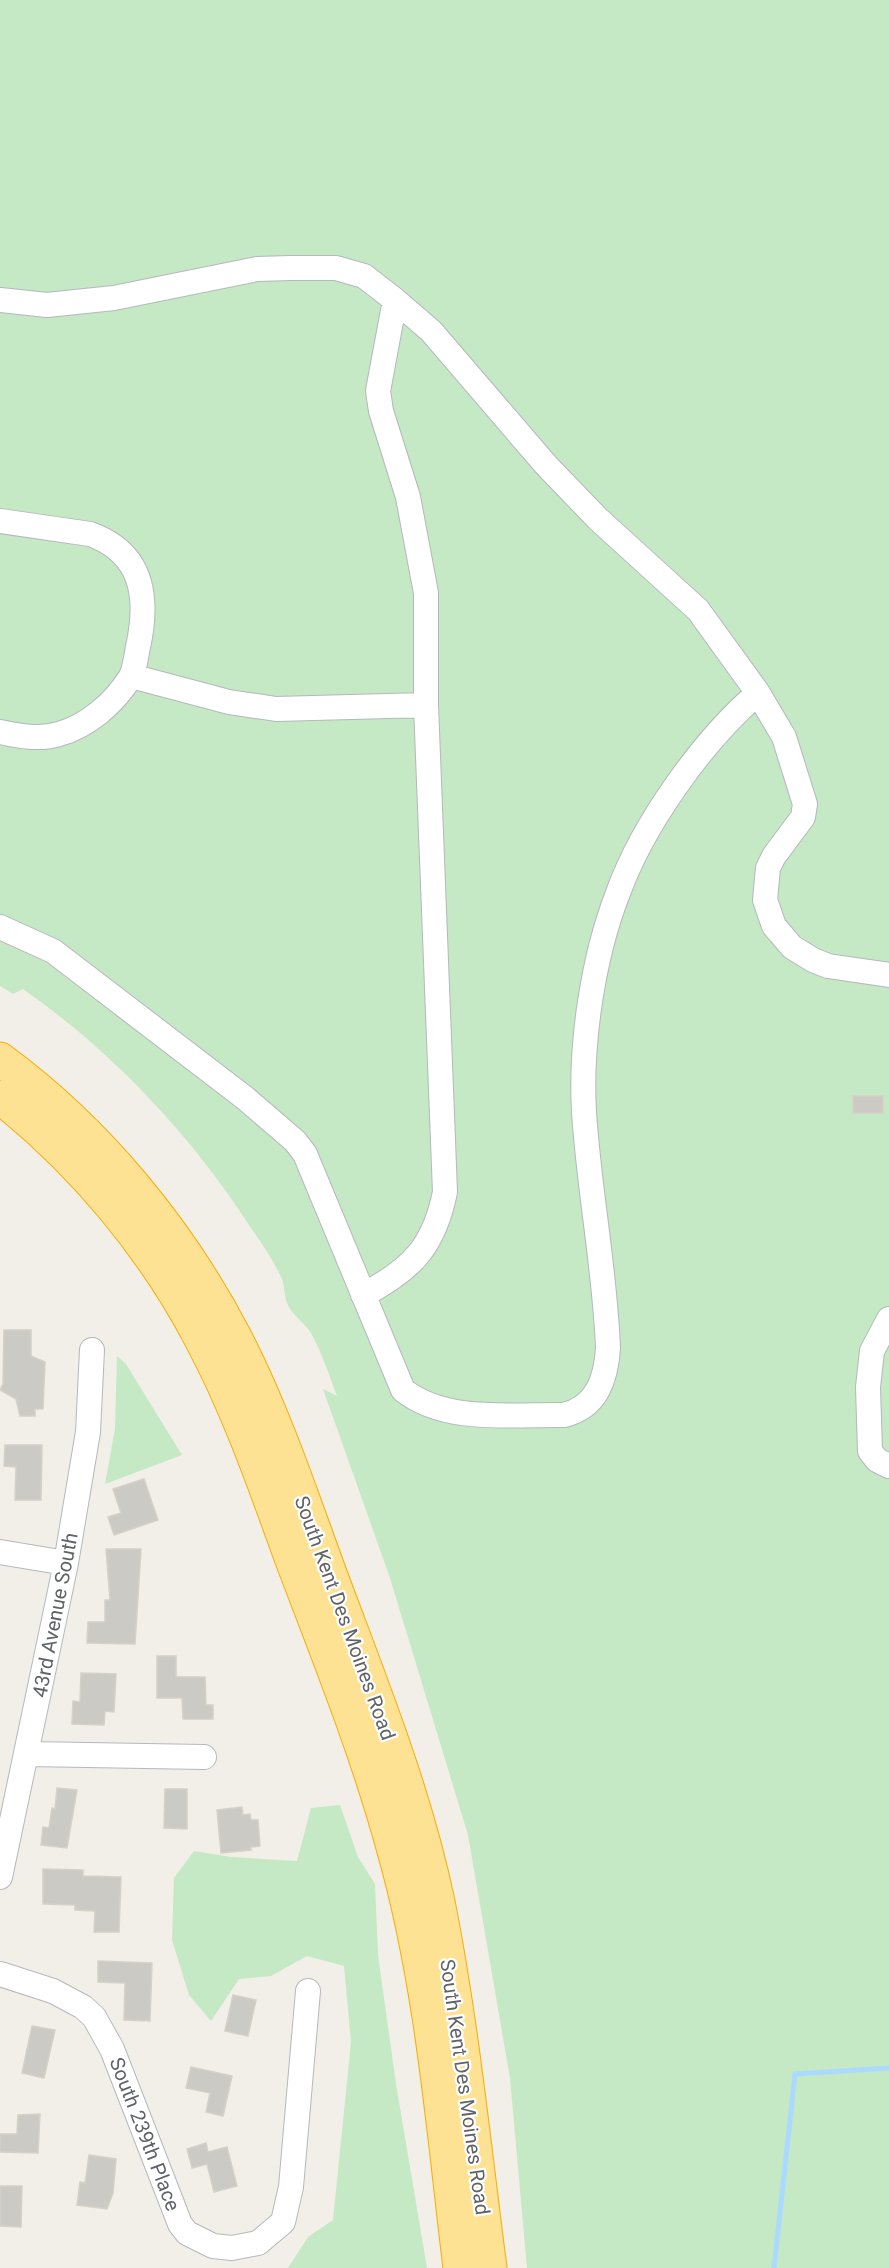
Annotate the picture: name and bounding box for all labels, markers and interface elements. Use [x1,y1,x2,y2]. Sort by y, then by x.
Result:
street label: South Kent Des Moines Road [290,1493,400,1743]
street label: 43rd Avenue South [27,1530,83,1700]
street label: South Kent Des Moines Road [435,1958,495,2216]
street label: South 239th Place [105,2054,185,2214]

